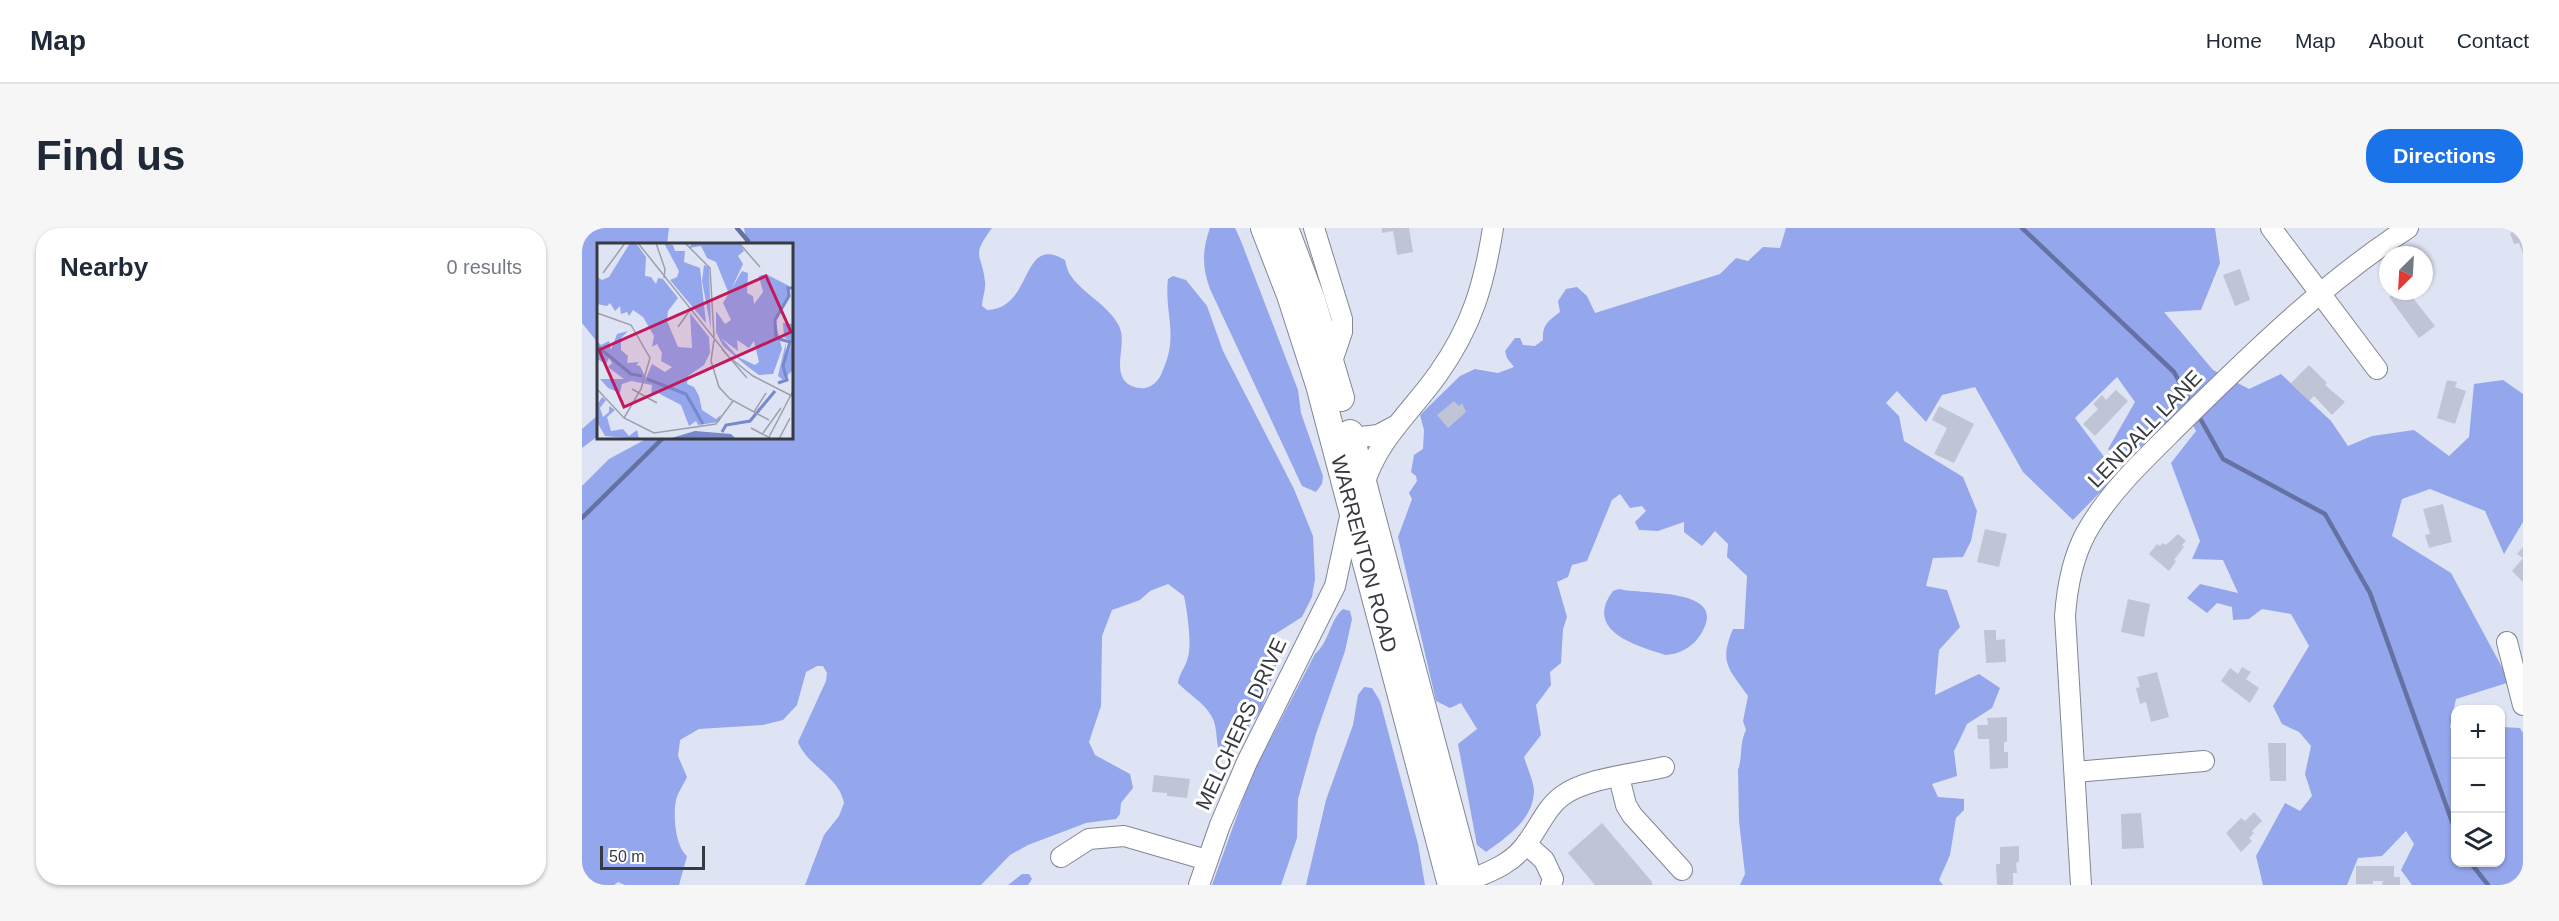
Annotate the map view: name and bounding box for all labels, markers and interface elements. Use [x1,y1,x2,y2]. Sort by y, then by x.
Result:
text: Map [30,25,86,56]
text: Home [2206,29,2262,52]
text: Map [2295,29,2336,52]
text: About [2369,29,2424,52]
text: Contact [2457,29,2529,52]
button: Directions [2366,129,2523,183]
text: Find us [36,132,185,179]
inset map [597,243,794,440]
north arrow [2379,246,2433,300]
text: Nearby [60,252,148,282]
text: 0 results [446,256,522,278]
street label: LENDALL LANE [2083,366,2206,492]
street label: WARRENTON ROAD [1327,453,1402,655]
street label: MELCHERS DRIVE [1191,634,1290,813]
map controls [2451,705,2505,867]
button: + [2451,705,2505,759]
button: − [2451,759,2505,813]
button: layers [2451,813,2505,867]
scale bar [600,843,705,870]
text: 50 m [609,848,645,865]

